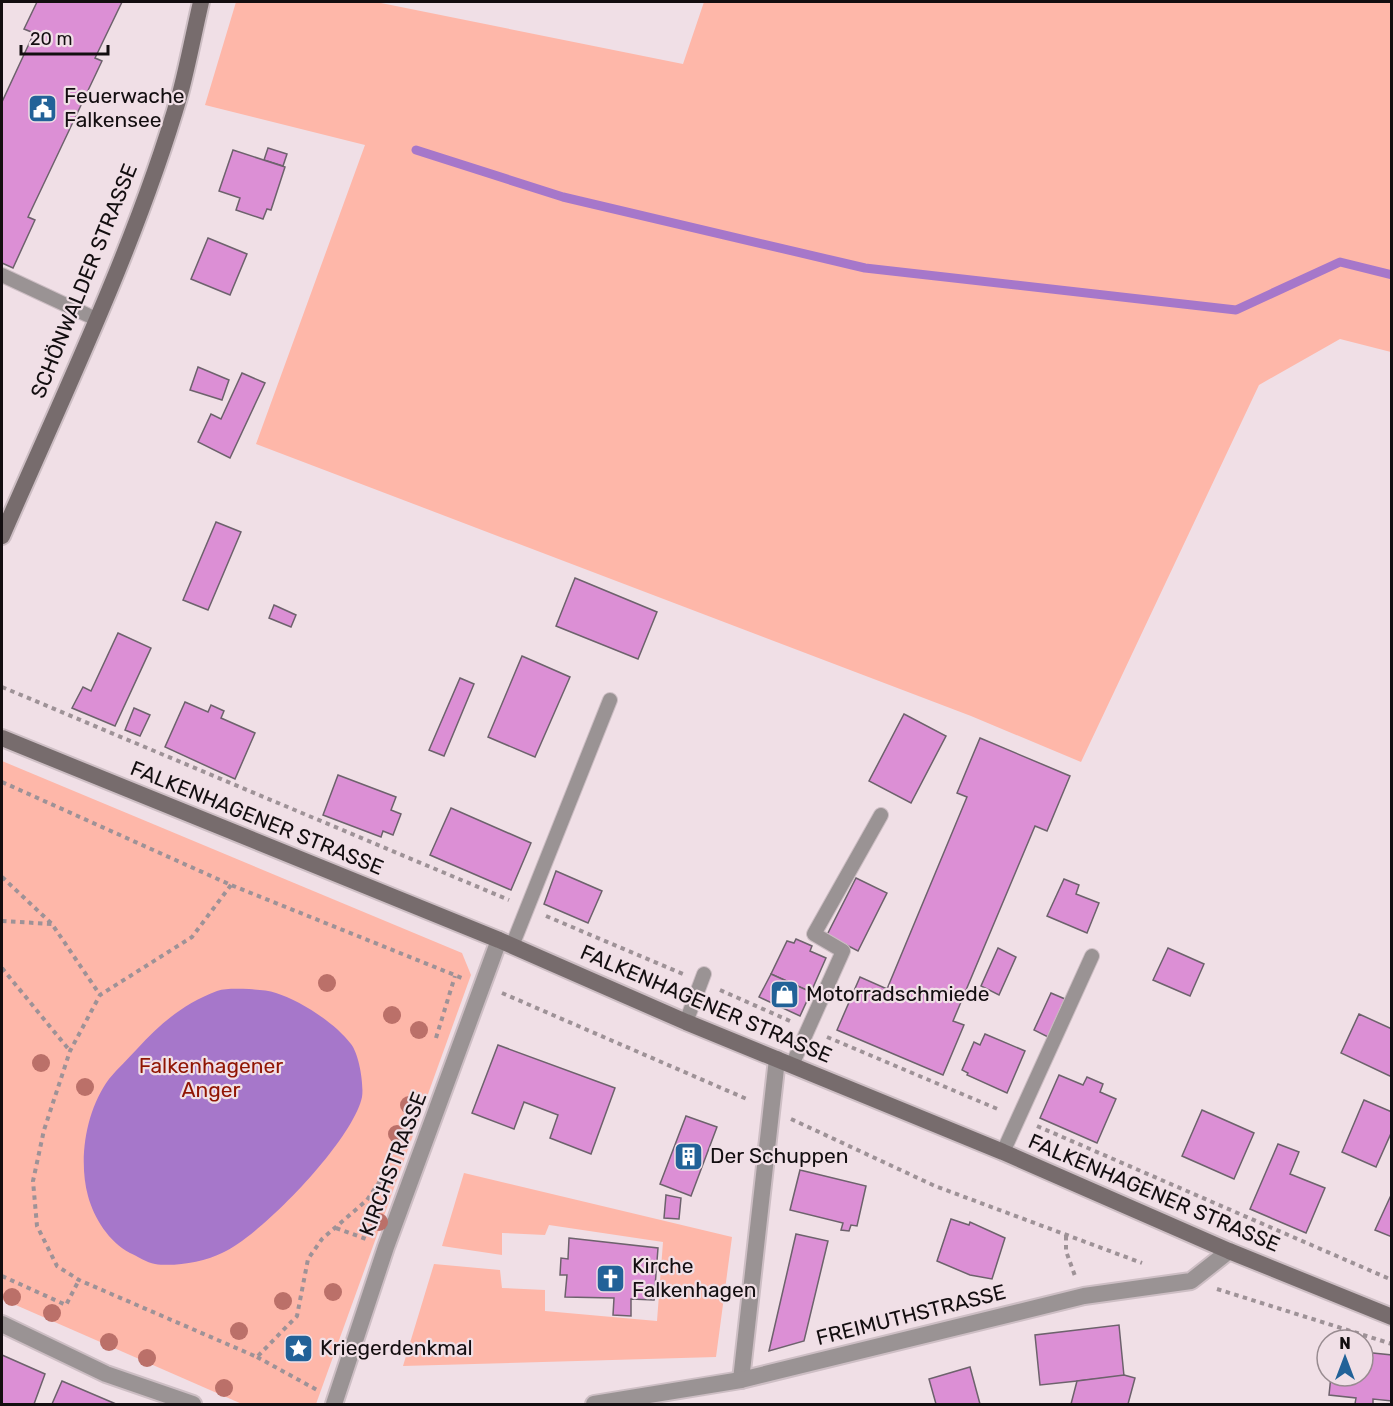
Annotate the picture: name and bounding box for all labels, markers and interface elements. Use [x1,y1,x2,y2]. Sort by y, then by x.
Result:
scale bar [21,18,108,56]
text: 20 m [30,28,72,50]
place label: Feuerwache Falkensee [64,83,184,132]
public building icon: Feuerwache Falkensee [27,92,59,124]
street label: SCHÖNWALDER STRASSE [25,160,142,402]
street label: FALKENHAGENER STRASSE [127,755,387,880]
street label: FALKENHAGENER STRASSE [577,939,836,1068]
shop icon: Motorradschmiede [769,978,801,1010]
place label: Motorradschmiede [806,981,990,1006]
park label: Falkenhagener Anger [139,1053,283,1102]
street label: KIRCHSTRASSE [354,1088,432,1240]
street label: FALKENHAGENER STRASSE [1025,1128,1284,1257]
building icon: Der Schuppen [673,1140,705,1172]
place label: Der Schuppen [710,1143,848,1168]
place label: Kirche Falkenhagen [632,1253,757,1302]
church icon: Kirche Falkenhagen [595,1262,627,1294]
street label: FREIMUTHSTRASSE [813,1279,1008,1350]
north arrow [1315,1328,1375,1388]
place icon: Kriegerdenkmal [283,1332,315,1364]
text: N [1339,1334,1351,1353]
place label: Kriegerdenkmal [320,1335,473,1360]

